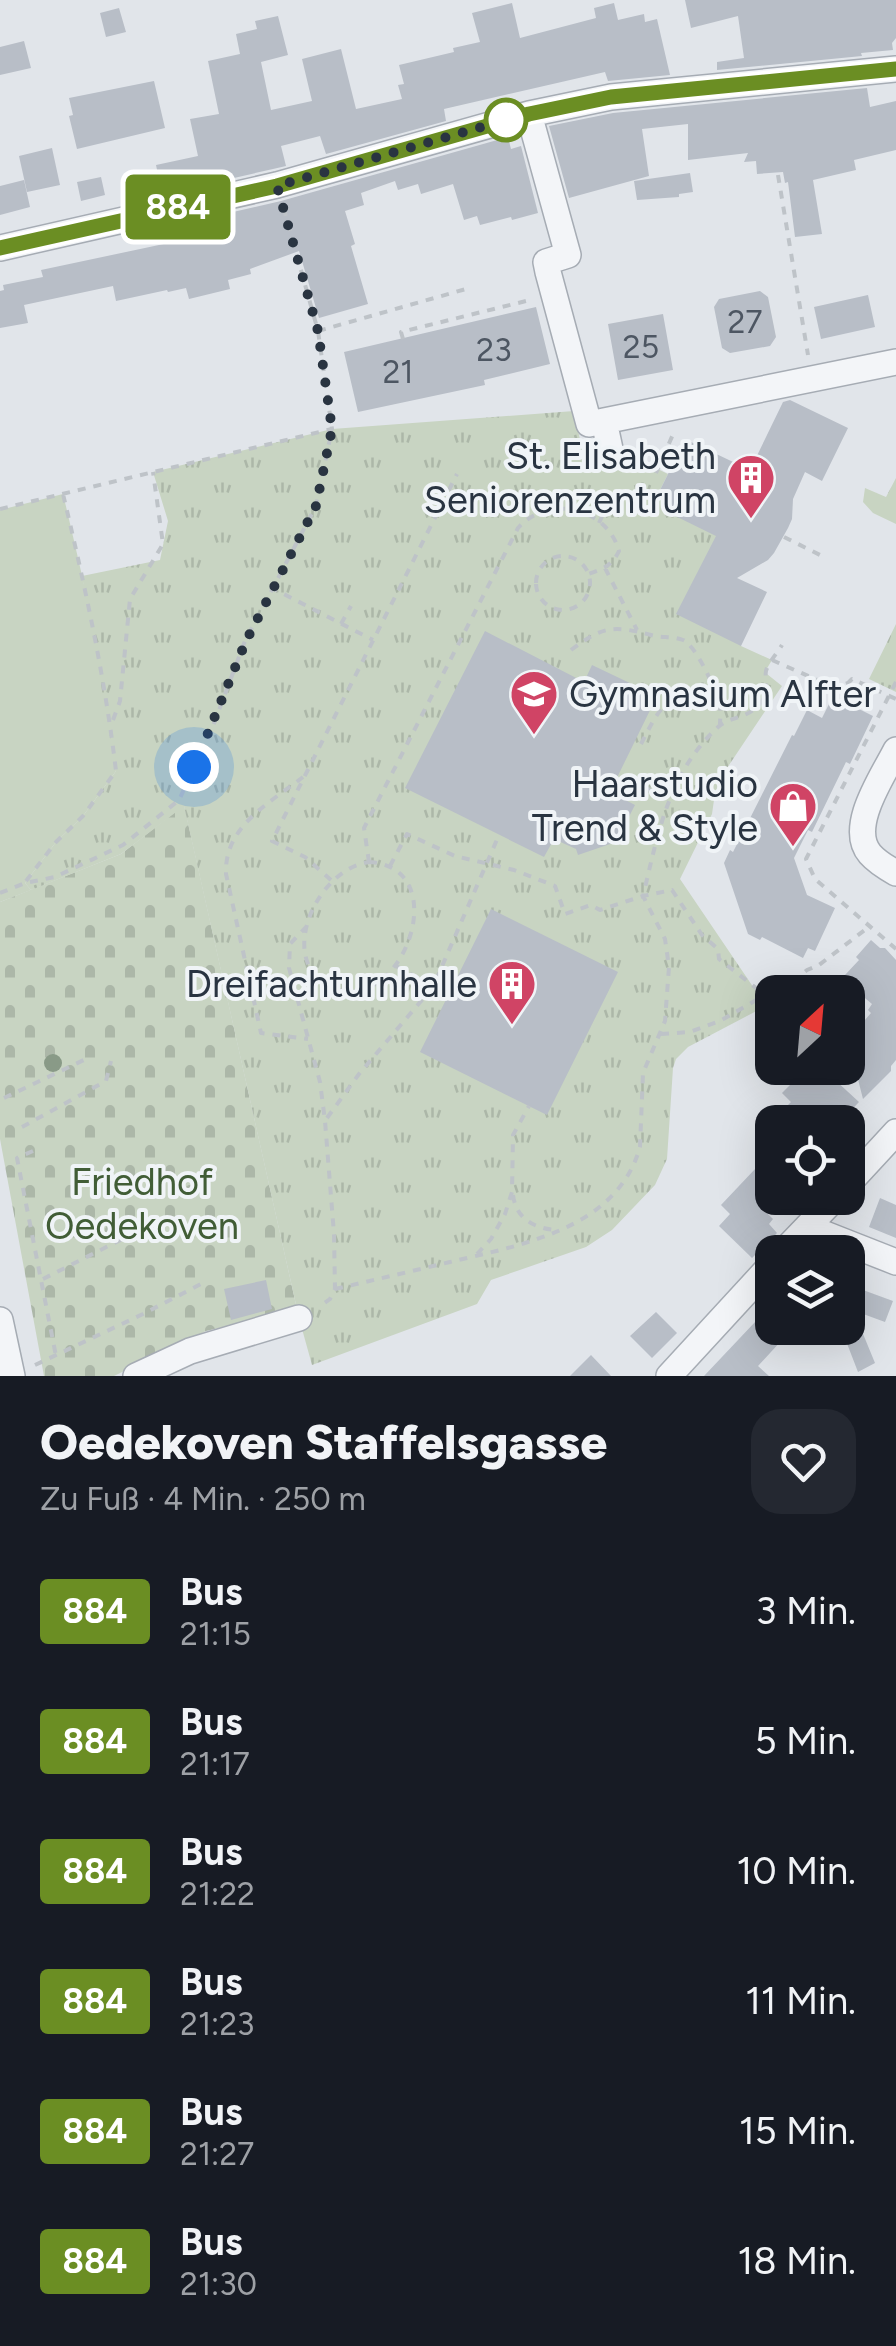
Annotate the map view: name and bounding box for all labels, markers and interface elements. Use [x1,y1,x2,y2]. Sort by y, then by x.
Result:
unlabelled marker [485,99,527,141]
line badge: 884 [120,174,236,240]
text: 884 [146,186,211,228]
house number: 27 [727,303,763,341]
house number: 25 [623,328,659,366]
house number: 23 [476,331,512,369]
house number: 21 [382,353,414,391]
place label: St. Elisabeth Seniorenzentrum [424,433,716,523]
building icon: St. Elisabeth Seniorenzentrum [725,452,777,520]
school or university icon: Gymnasium Alfter [508,668,560,736]
place label: Gymnasium Alfter [569,671,876,717]
your location [169,742,219,792]
place label: Haarstudio Trend & Style [532,761,758,851]
shop icon: Haarstudio Trend & Style [767,780,819,848]
building icon: Dreifachturnhalle [486,958,538,1026]
place label: Dreifachturnhalle [186,961,477,1007]
north arrow [755,975,865,1085]
map controls [755,975,865,1345]
button: locate [755,1105,865,1215]
park label: Friedhof Oedekoven [45,1159,239,1249]
button: layers [755,1235,865,1345]
button: heart [751,1409,856,1514]
text: Oedekoven Staffelsgasse [40,1413,607,1471]
text: Zu Fuß · 4 Min. · 250 m [40,1480,366,1518]
text: Bus [180,1569,243,1615]
text: 3 Min. [756,1588,856,1634]
text: 884 [63,1590,128,1632]
text: 21:15 [180,1615,251,1653]
text: Bus [180,1699,243,1745]
text: 5 Min. [755,1718,856,1764]
text: 884 [63,1720,128,1762]
text: 21:17 [180,1745,250,1783]
text: Bus [180,1829,243,1875]
text: 10 Min. [736,1848,856,1894]
text: 884 [63,1850,128,1892]
text: 21:22 [180,1875,255,1913]
text: Bus [180,1959,243,2005]
text: 11 Min. [745,1978,856,2024]
text: 884 [63,1980,128,2022]
text: 21:23 [180,2005,255,2043]
text: Bus [180,2089,243,2135]
text: 15 Min. [739,2108,856,2154]
text: 884 [63,2110,128,2152]
text: 21:27 [180,2135,254,2173]
text: Bus [180,2219,243,2265]
text: 18 Min. [738,2238,856,2284]
text: 884 [63,2240,128,2282]
text: 21:30 [180,2265,257,2303]

